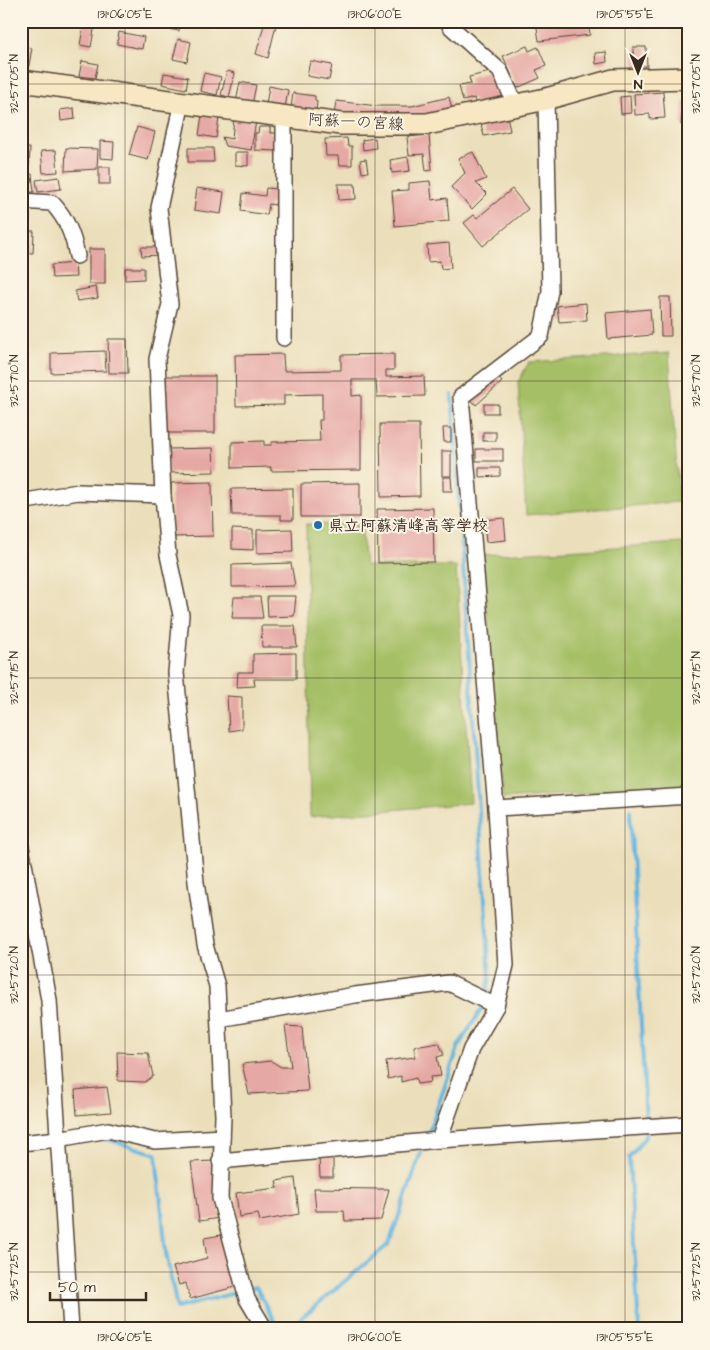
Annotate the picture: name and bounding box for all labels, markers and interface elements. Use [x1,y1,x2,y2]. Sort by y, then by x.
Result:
text: 131°06'05"E [98,6,152,23]
text: 131°06'00"E [348,6,402,23]
text: 131°05'55"E [597,6,653,23]
north arrow [612,48,662,98]
text: 32°57'05"N [6,54,23,114]
text: 32°57'05"N [688,54,705,114]
text: N [633,74,642,94]
street label: 阿蘇一の宮線 [307,109,404,135]
text: 32°57'10"N [6,354,23,407]
text: 32°57'10"N [688,354,705,407]
place label: 県立阿蘇清峰高等学校 [328,515,488,537]
marker: 県立阿蘇清峰高等学校 [312,519,324,531]
text: 32°57'15"N [6,651,23,705]
text: 32°57'15"N [688,651,705,705]
text: 32°57'20"N [6,945,23,1004]
text: 32°57'20"N [688,945,705,1004]
text: 32°57'25"N [6,1242,23,1302]
text: 32°57'25"N [688,1242,705,1302]
scale bar [50,1270,146,1302]
text: 50 m [58,1277,96,1298]
text: 131°06'05"E [98,1329,152,1346]
text: 131°06'00"E [348,1329,402,1346]
text: 131°05'55"E [597,1329,653,1346]

